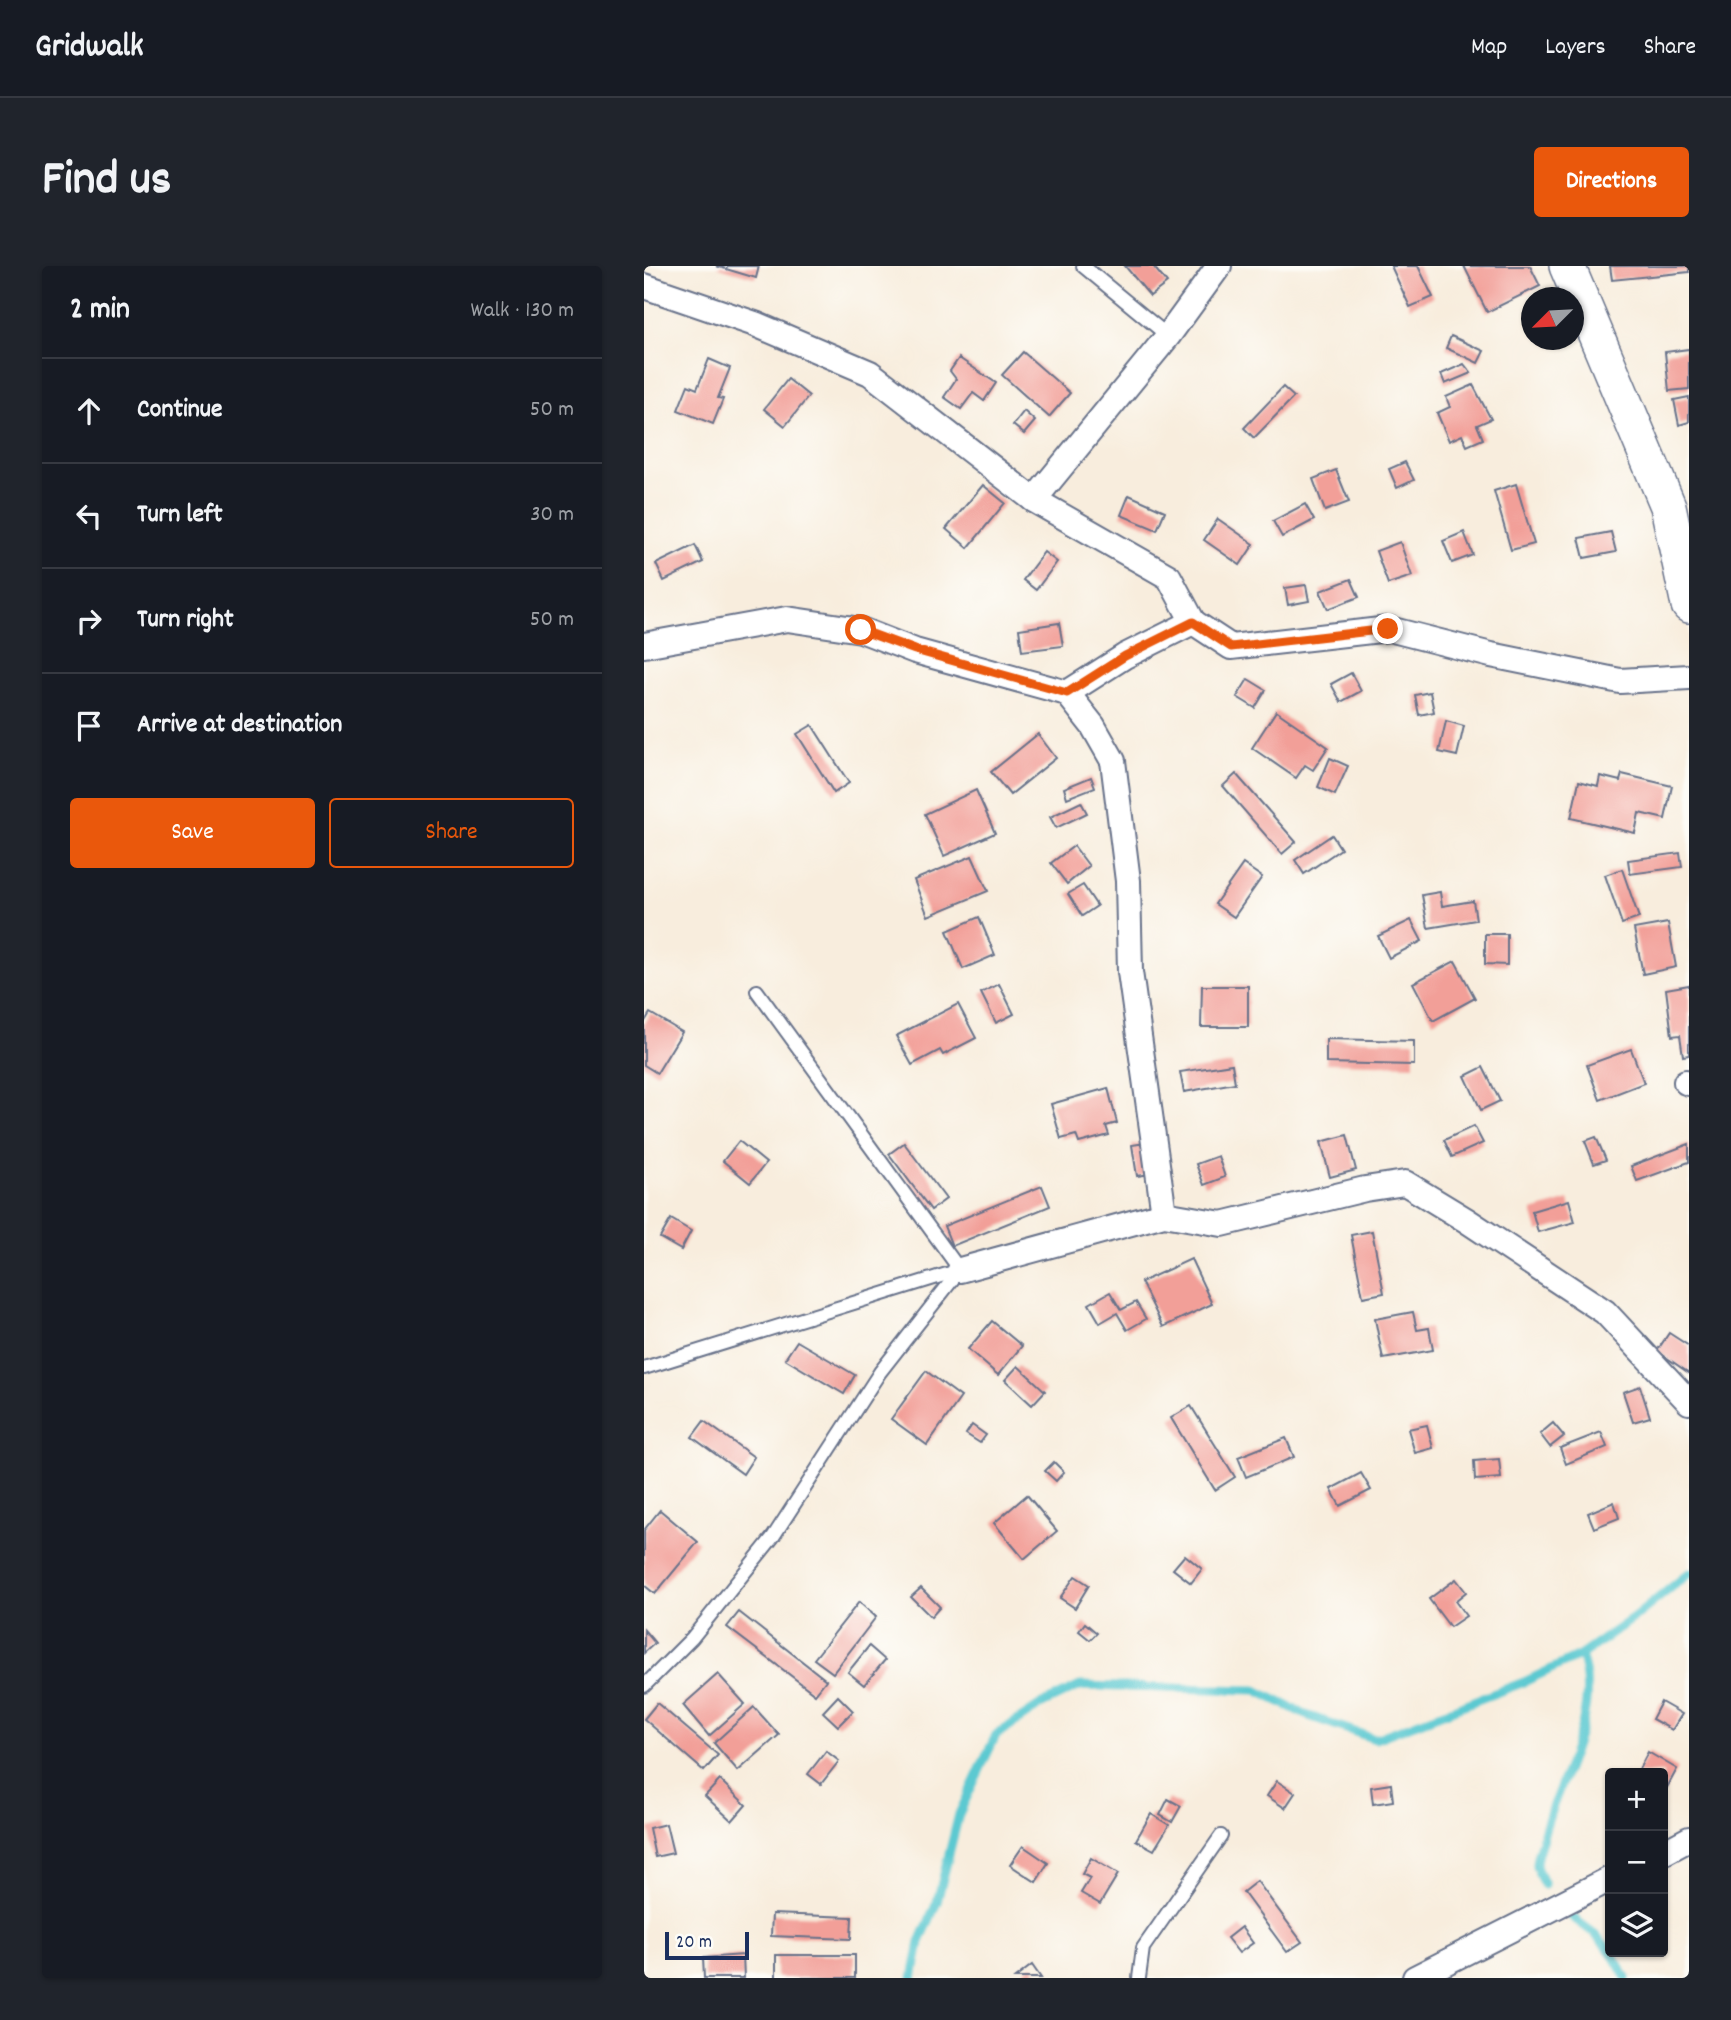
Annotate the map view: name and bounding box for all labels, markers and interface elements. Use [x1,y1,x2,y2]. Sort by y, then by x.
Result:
text: Gridwalk [35,25,144,72]
text: Map [1471,31,1507,65]
text: Layers [1545,31,1606,65]
text: Share [1644,31,1696,65]
text: Find us [42,147,171,217]
button: Directions [1534,147,1689,217]
north arrow [1521,287,1584,350]
text: 2 min [70,290,130,333]
text: Walk · 130 m [470,295,574,328]
icon: ahead [70,392,108,430]
text: Continue [137,392,222,429]
text: 50 m [530,394,574,427]
icon: left [70,497,108,535]
text: Turn left [137,497,223,534]
text: 30 m [530,499,574,532]
icon: right [70,602,108,640]
text: Turn right [137,602,234,639]
text: 50 m [530,604,574,637]
route end [1372,613,1403,644]
route start [845,614,876,645]
icon: arrive [70,707,108,745]
text: Arrive at destination [137,707,342,744]
button: Save [70,798,315,868]
button: Share [329,798,574,868]
map controls [1605,1768,1668,1957]
button: + [1605,1768,1668,1831]
button: − [1605,1831,1668,1894]
button: layers [1605,1894,1668,1957]
scale bar [665,1929,749,1961]
text: 20 m [676,1930,712,1957]

